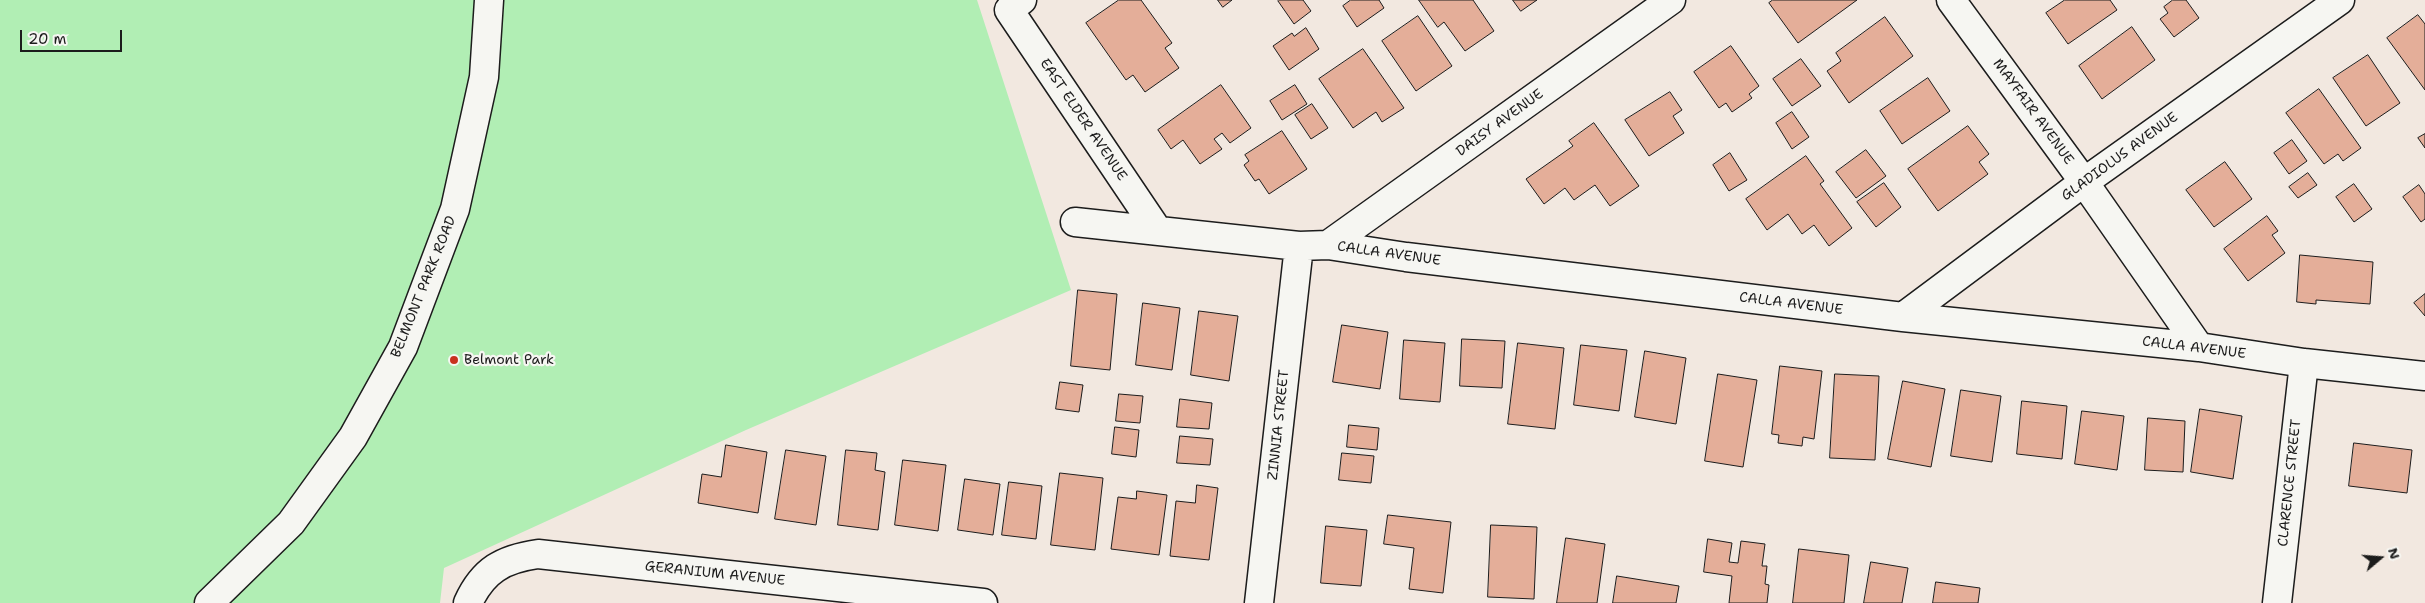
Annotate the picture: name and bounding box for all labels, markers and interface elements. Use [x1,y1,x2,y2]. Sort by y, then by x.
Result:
scale bar [22,20,125,52]
text: 20 m [28,29,67,49]
street label: EAST ELDER AVENUE [1036,56,1130,184]
street label: MAYFAIR AVENUE [1989,56,2077,168]
street label: DAISY AVENUE [1453,86,1547,160]
street label: GLADIOLUS AVENUE [2059,109,2181,205]
street label: BELMONT PARK ROAD [388,214,460,360]
street label: CALLA AVENUE [1336,238,1442,270]
street label: CALLA AVENUE [1738,289,1844,319]
street label: CALLA AVENUE [2141,333,2247,363]
place label: Belmont Park [464,352,554,368]
marker: Belmont Park [448,354,460,366]
street label: ZINNIA STREET [1265,369,1293,481]
street label: CLARENCE STREET [2275,419,2305,547]
north arrow [2355,533,2405,583]
text: N [2384,545,2405,561]
street label: GERANIUM AVENUE [644,558,786,590]

